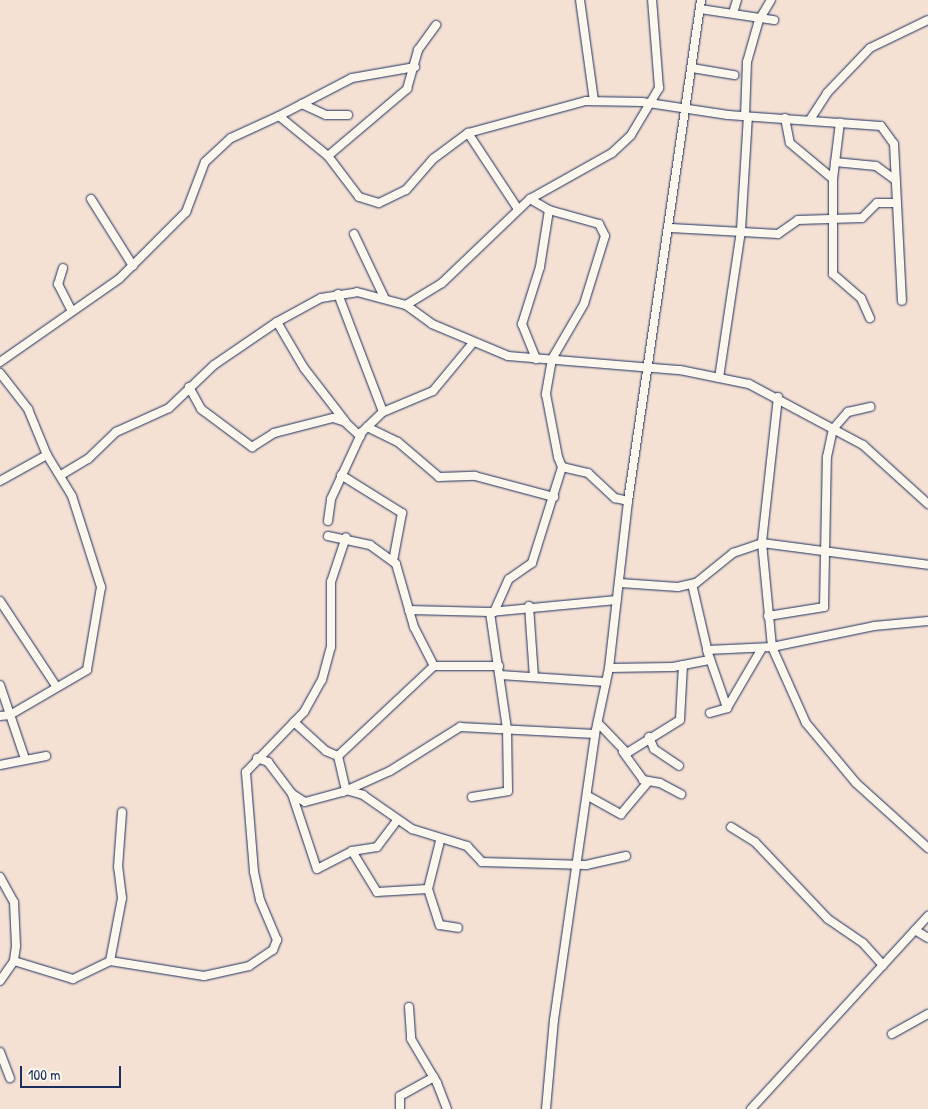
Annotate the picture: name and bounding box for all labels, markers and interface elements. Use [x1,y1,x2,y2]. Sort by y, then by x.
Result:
scale bar [22,1056,124,1088]
text: 100 m [28,1064,61,1085]

